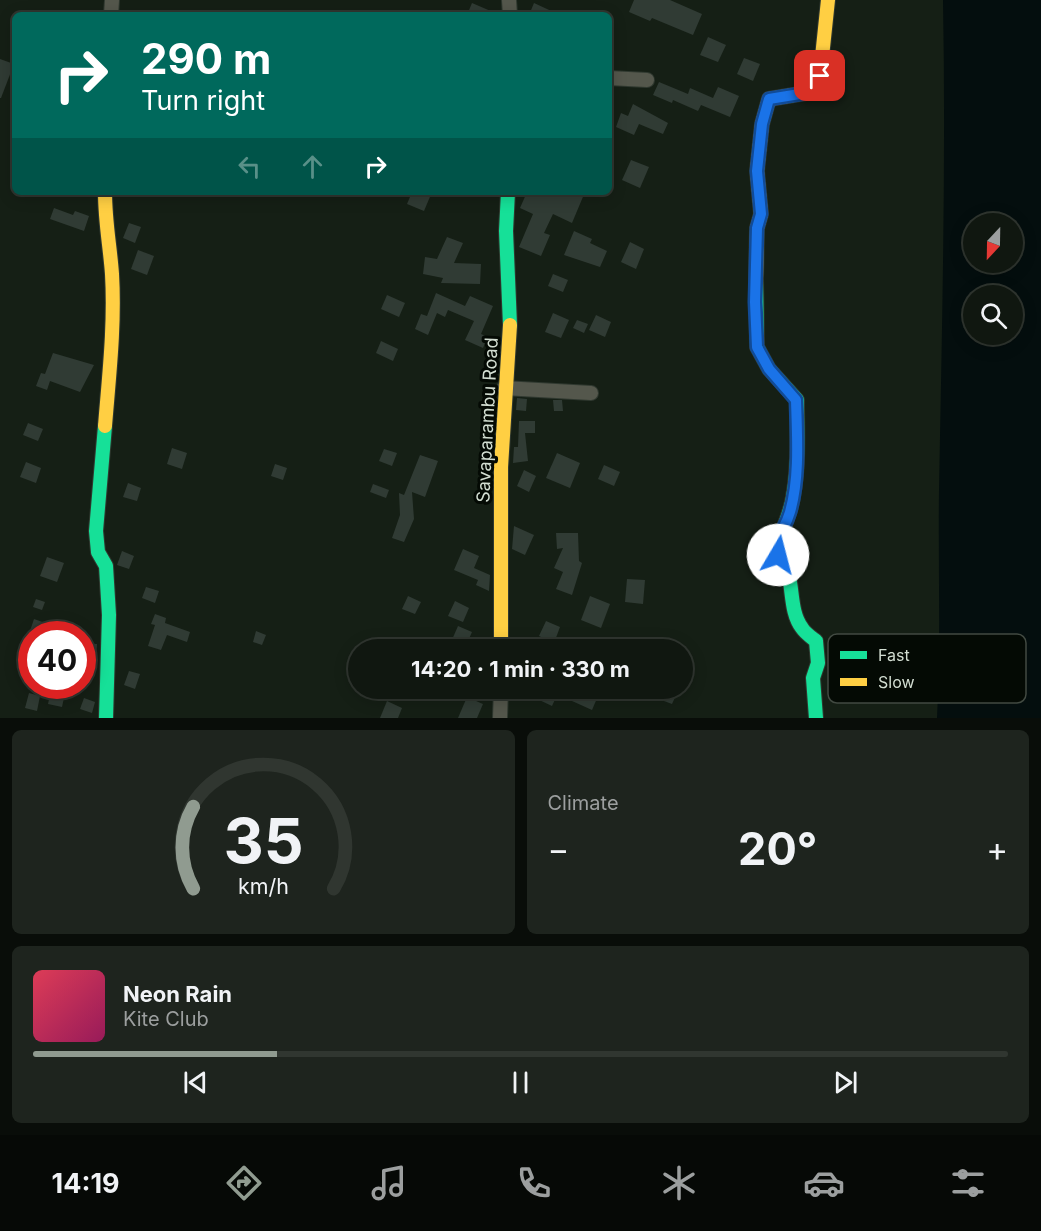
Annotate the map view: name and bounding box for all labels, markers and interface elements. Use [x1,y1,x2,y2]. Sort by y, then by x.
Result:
text: 290 m [141,33,271,84]
icon: right [42,36,120,114]
pin [794,50,845,101]
icon: arrive [803,59,836,92]
text: Turn right [141,84,265,117]
icon: left [233,150,266,183]
icon: ahead [296,150,329,183]
icon: right [359,150,392,183]
north arrow [963,213,1023,273]
map controls [963,213,1023,345]
button: search [963,285,1023,345]
street label: Savaparambu Road [472,337,502,503]
position arrow [746,523,810,587]
speed limit sign: 40 [18,621,96,699]
legend [828,634,1026,703]
text: Fast [878,645,910,665]
text: 14:20 · 1 min · 330 m [411,656,630,682]
text: Slow [878,672,915,692]
text: Climate [548,791,619,815]
text: 35 [223,803,303,878]
text: 20° [738,821,817,876]
text: − [548,829,569,869]
text: + [986,829,1008,869]
text: km/h [238,873,289,899]
text: Neon Rain [123,981,232,1007]
text: Kite Club [123,1007,209,1031]
icon: previous [179,1066,212,1099]
icon: pause [504,1066,537,1099]
icon: next [829,1066,862,1099]
icon: directions [223,1162,265,1204]
icon: music [368,1162,410,1204]
icon: phone [513,1162,555,1204]
icon: climate [658,1162,700,1204]
icon: car [803,1162,845,1204]
icon: filters [947,1162,989,1204]
text: 14:19 [51,1167,120,1200]

